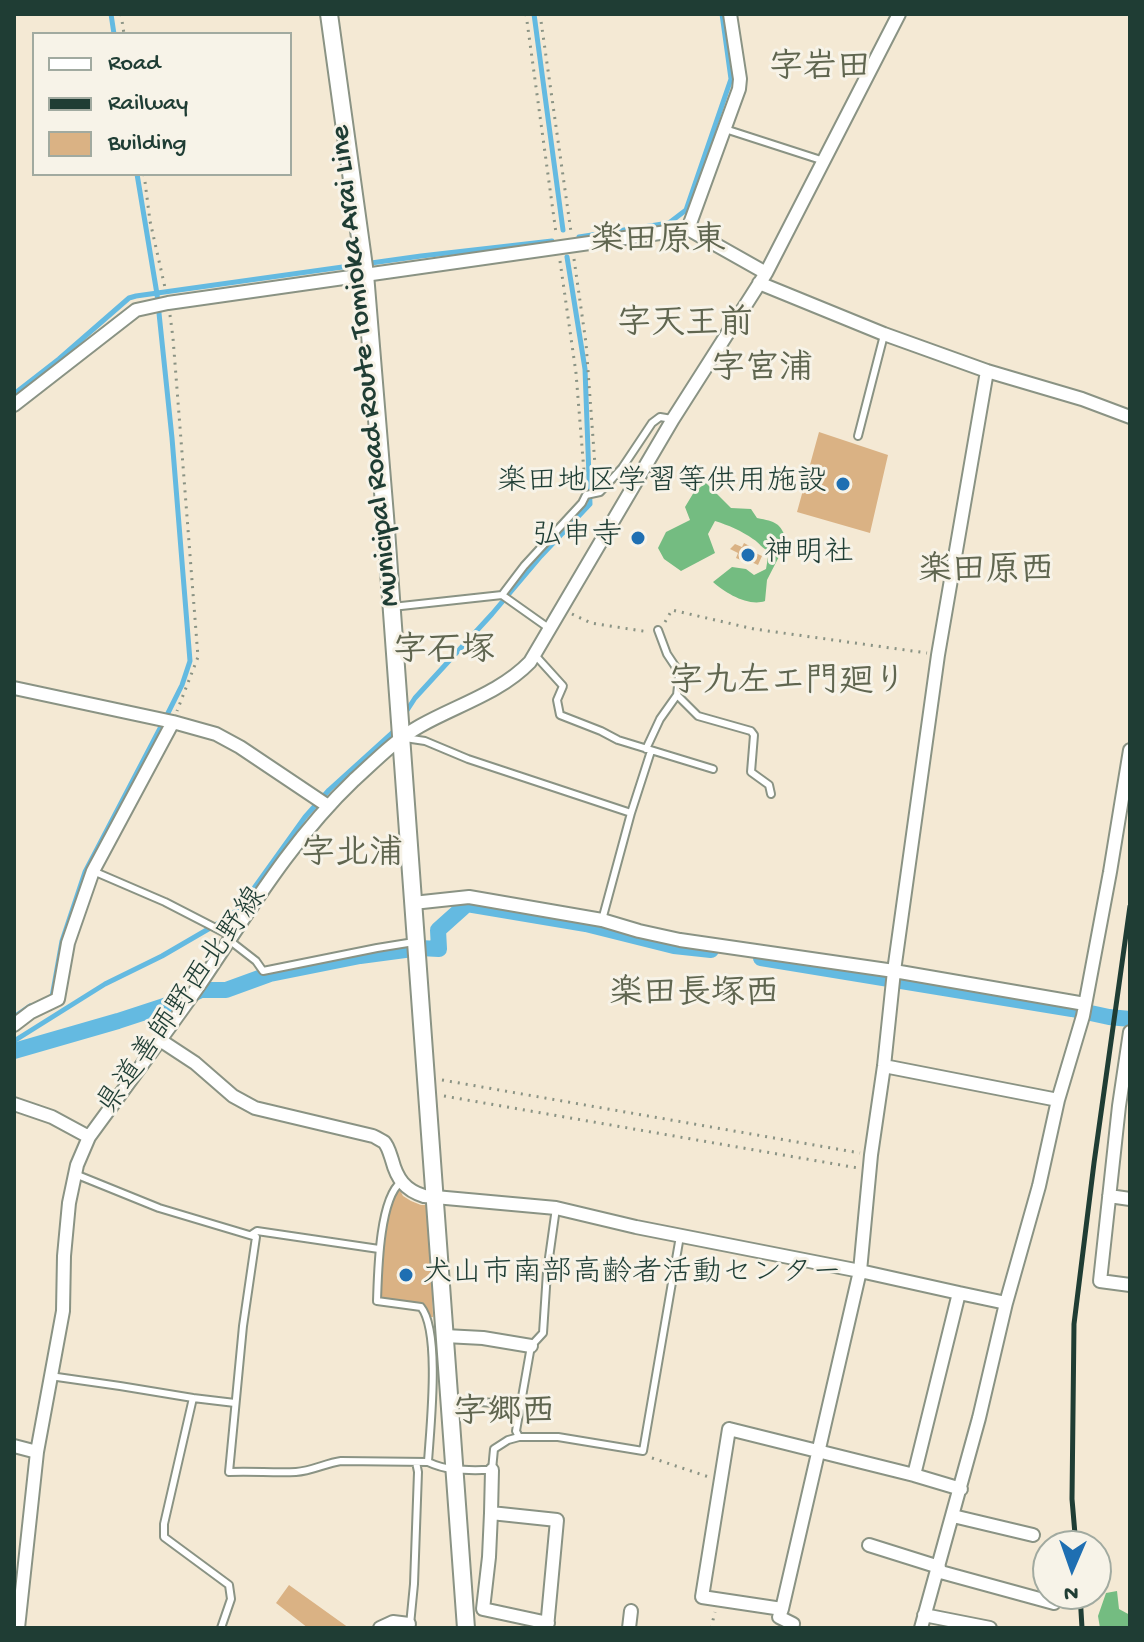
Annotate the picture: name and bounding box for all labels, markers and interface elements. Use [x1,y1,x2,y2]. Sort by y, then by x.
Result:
legend [32,32,292,176]
text: Road [108,50,160,79]
district label: 字岩田 [769,51,871,91]
text: Railway [108,90,188,119]
street label: Municipal Road Route Tomioka Arai Line [324,124,410,608]
text: Building [108,130,186,159]
district label: 楽田原東 [590,224,726,264]
district label: 字天王前 [617,307,753,347]
district label: 字宮浦 [711,352,813,392]
place label: 楽田地区学習等供用施設 [497,466,827,502]
marker: 楽田地区学習等供用施設 [834,475,852,493]
place label: 弘申寺 [532,520,622,556]
marker: 弘申寺 [629,529,647,547]
place label: 神明社 [764,537,854,573]
marker: 神明社 [739,546,757,564]
district label: 楽田原西 [918,554,1054,594]
district label: 字石塚 [393,634,495,674]
district label: 字九左エ門廻り [669,665,907,705]
district label: 字北浦 [301,837,403,877]
street label: 県道善師野西北野線 [92,881,276,1123]
district label: 楽田長塚西 [609,977,779,1017]
place label: 犬山市南部高齢者活動センター [422,1257,842,1293]
marker: 犬山市南部高齢者活動センター [397,1266,415,1284]
district label: 字郷西 [453,1396,555,1436]
north arrow [1032,1530,1112,1610]
text: N [1064,1579,1079,1605]

